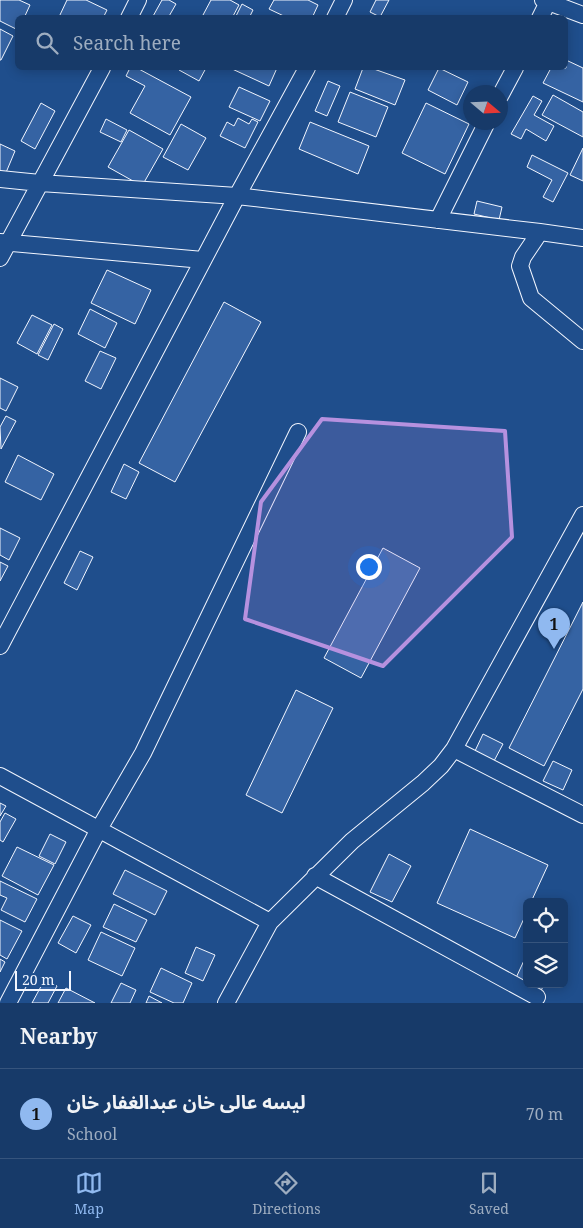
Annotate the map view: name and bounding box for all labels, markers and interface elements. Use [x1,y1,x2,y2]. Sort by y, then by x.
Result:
search box [15,15,568,70]
icon: search [33,29,61,57]
text: Search here [73,30,181,56]
north arrow [463,85,508,130]
your location [356,554,382,580]
pin: 1 [538,608,570,649]
map controls [523,898,568,988]
button: locate [523,898,568,943]
button: layers [523,943,568,988]
scale bar [15,968,71,991]
text: 20 m [22,970,55,989]
text: Nearby [20,1022,98,1050]
text: لیسه عالی خان عبدالغفار خان [67,1089,306,1115]
text: 1 [31,1103,41,1125]
text: 70 m [526,1103,563,1125]
text: School [67,1123,117,1145]
tab: Map [74,1169,104,1218]
tab: Directions [252,1169,321,1218]
tab: Saved [469,1169,509,1218]

